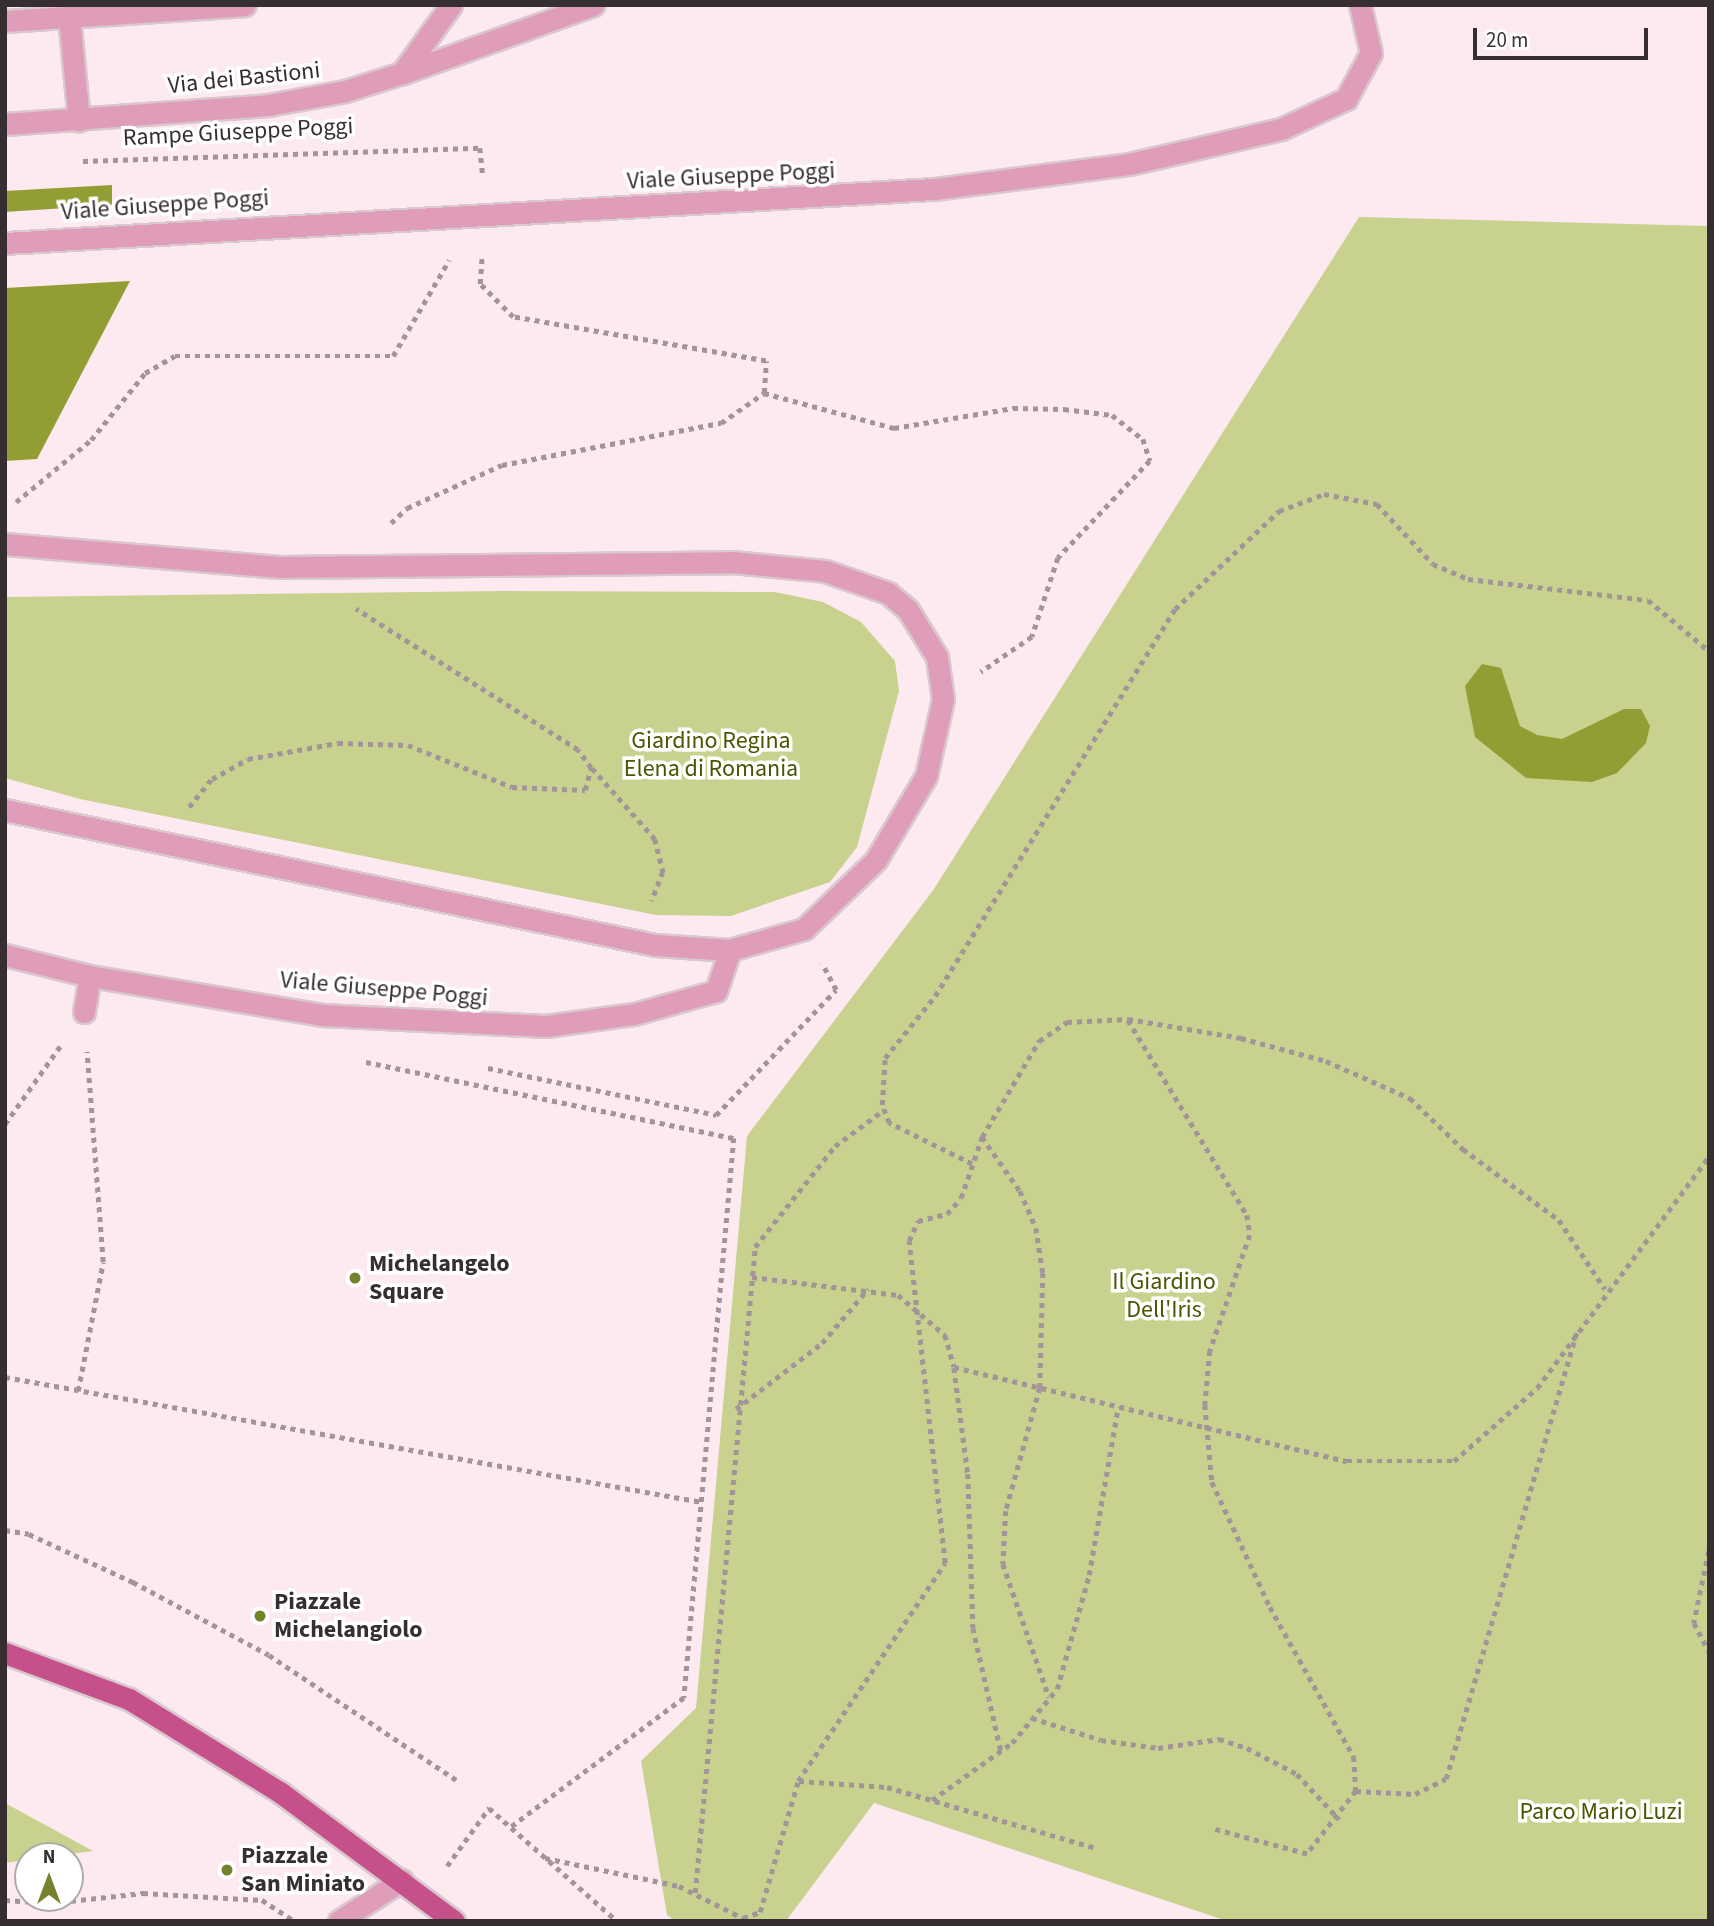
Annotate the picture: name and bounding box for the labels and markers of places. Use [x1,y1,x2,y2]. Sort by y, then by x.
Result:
place label: Michelangelo Square [369,1250,510,1306]
marker: Michelangelo Square [347,1270,363,1286]
place label: Piazzale Michelangiolo [274,1588,422,1644]
marker: Piazzale Michelangiolo [252,1608,268,1624]
place label: Piazzale San Miniato [241,1842,365,1898]
marker: Piazzale San Miniato [219,1862,235,1878]

